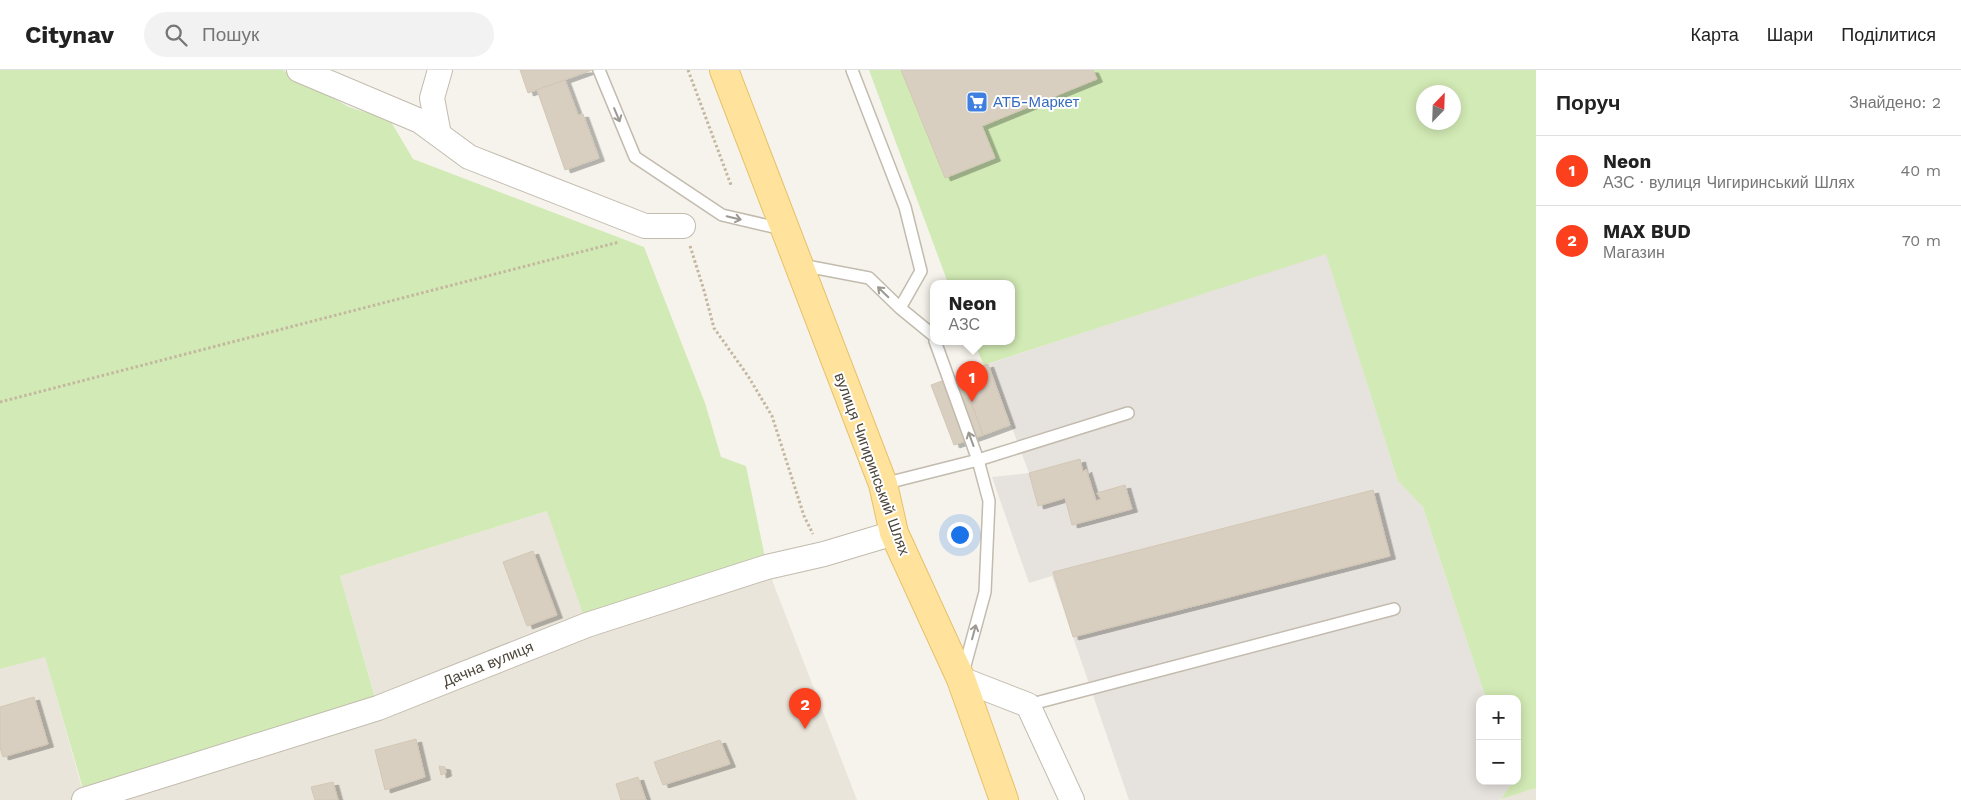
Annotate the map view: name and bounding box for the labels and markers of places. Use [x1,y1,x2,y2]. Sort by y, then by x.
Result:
supermarket icon: АТБ-Маркет [965,90,989,114]
place label: АТБ-Маркет [993,93,1079,111]
pin: 1 [956,361,988,402]
pin: 2 [789,688,821,729]

